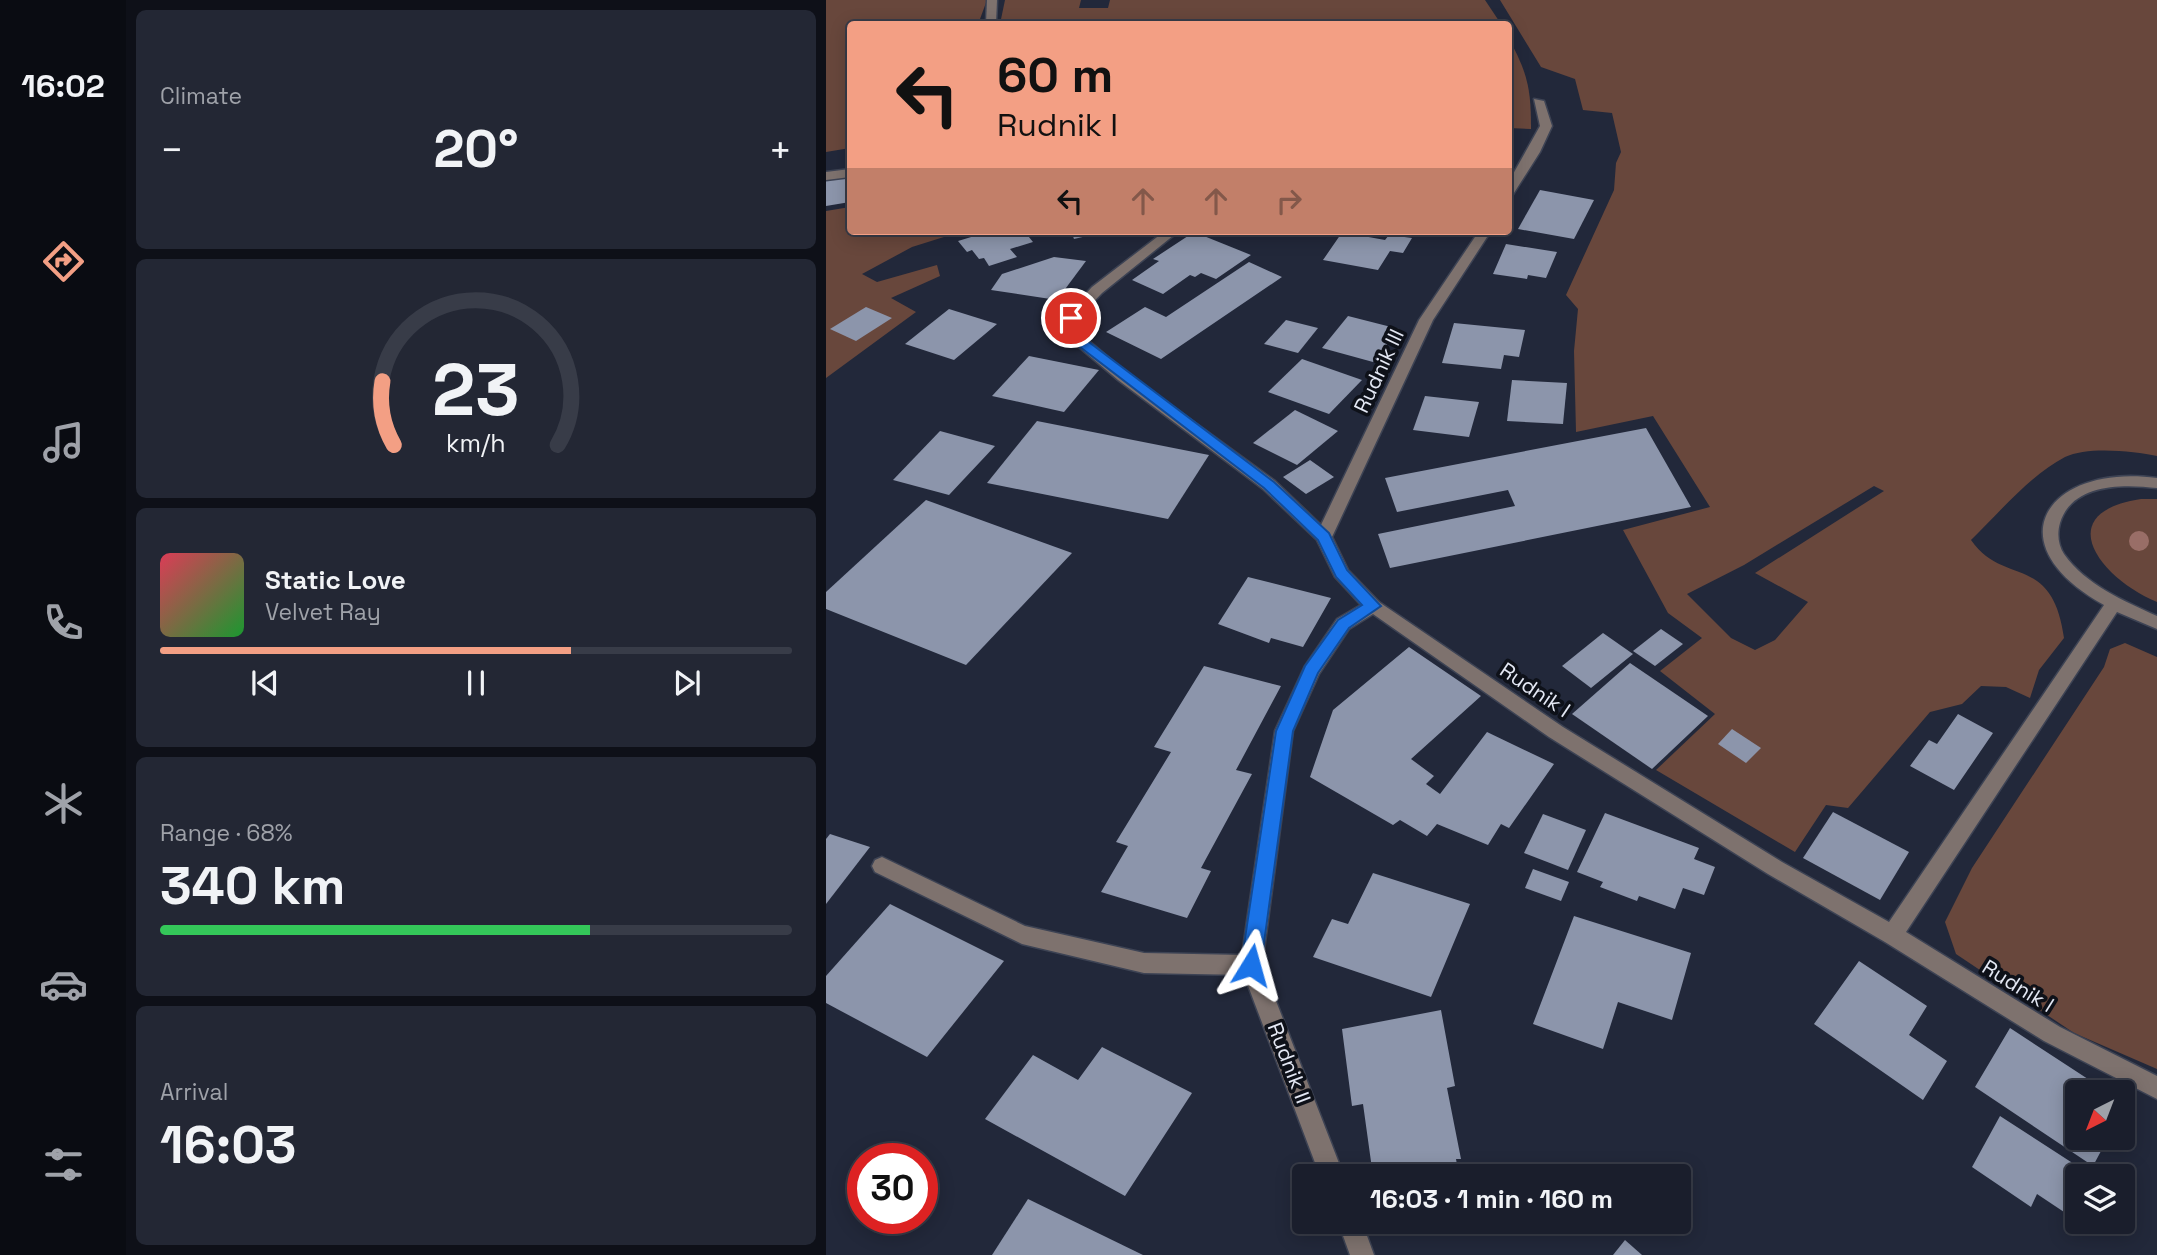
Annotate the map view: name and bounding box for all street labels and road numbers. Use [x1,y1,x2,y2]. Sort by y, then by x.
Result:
street label: Rudnik III [1347,324,1410,417]
street label: Rudnik I [1495,656,1576,723]
street label: Rudnik I [1977,953,2059,1018]
street label: Rudnik II [1262,1018,1317,1107]

